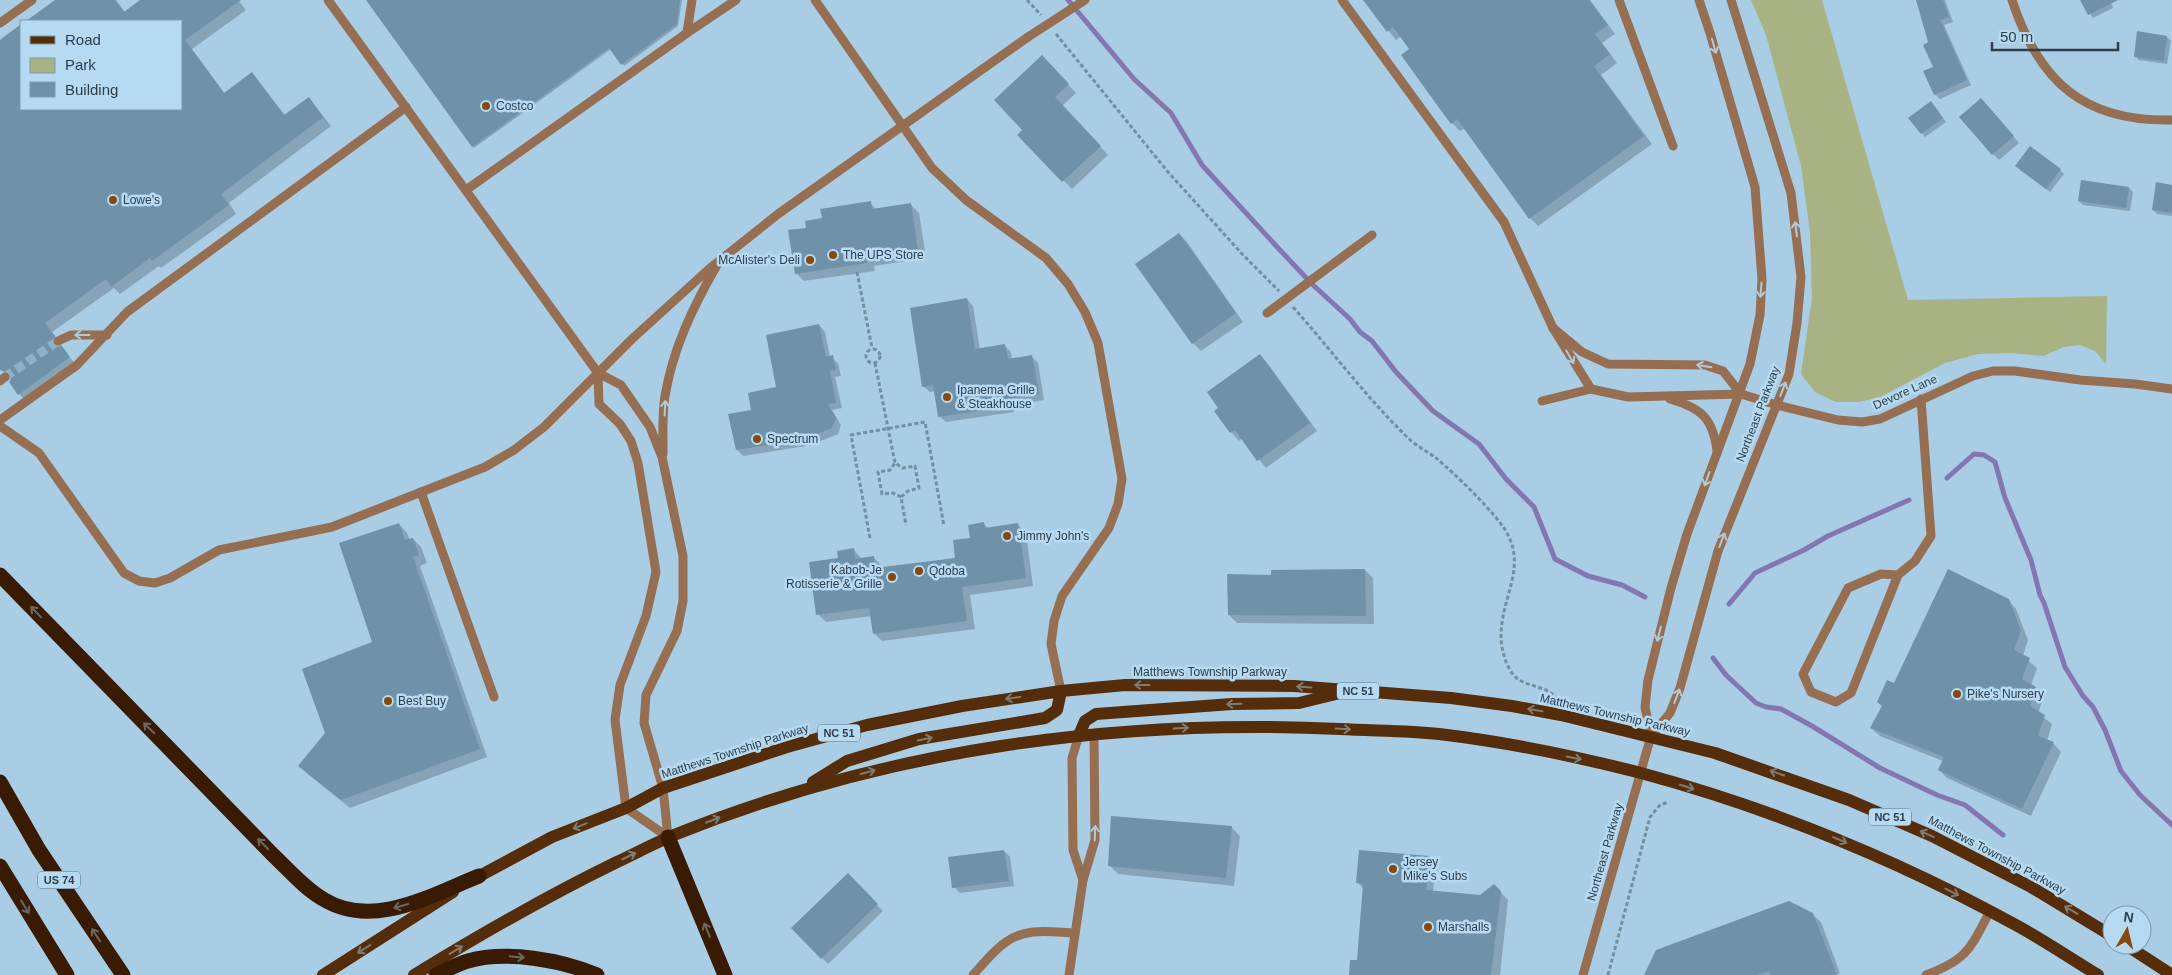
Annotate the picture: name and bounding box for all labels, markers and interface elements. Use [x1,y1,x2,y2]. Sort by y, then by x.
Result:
legend [20,20,182,110]
scale bar [1992,20,2118,52]
text: 50 m [2000,28,2033,45]
text: Road [65,31,101,48]
one-way arrow [1710,38,1720,54]
text: Park [65,56,96,73]
text: Building [65,81,118,98]
place label: Costco [496,99,534,113]
marker: Costco [480,100,492,112]
place label: Lowe's [123,193,160,207]
marker: Lowe's [107,194,119,206]
one-way arrow [1791,221,1801,237]
place label: The UPS Store [843,248,924,262]
marker: The UPS Store [827,249,839,261]
place label: McAlister's Deli [718,253,800,267]
marker: McAlister's Deli [804,254,816,266]
one-way arrow [1757,282,1766,298]
one-way arrow [74,330,90,340]
one-way arrow [1565,350,1575,365]
one-way arrow [1697,361,1713,371]
street label: Northeast Parkway [1733,364,1783,464]
street label: Devore Lane [1871,371,1940,412]
one-way arrow [1779,382,1788,397]
place label: Ipanema Grille & Steakhouse [957,383,1035,411]
marker: Ipanema Grille & Steakhouse [941,391,953,403]
one-way arrow [660,400,669,416]
place label: Spectrum [767,432,818,446]
marker: Spectrum [751,433,763,445]
one-way arrow [1702,471,1711,486]
place label: Jimmy John's [1017,529,1089,543]
marker: Jimmy John's [1001,530,1013,542]
one-way arrow [1718,533,1727,548]
place label: Kabob-Je Rotisserie & Grille [786,563,882,591]
place label: Qdoba [929,564,965,578]
marker: Qdoba [913,565,925,577]
marker: Kabob-Je Rotisserie & Grille [886,571,898,583]
one-way arrow [30,605,42,618]
one-way arrow [1654,626,1664,642]
street label: Matthews Township Parkway [1133,665,1287,679]
one-way arrow [1134,680,1150,690]
one-way arrow [1296,682,1312,692]
road number: NC 51 [1337,682,1379,699]
place label: Pike's Nursery [1967,687,2044,701]
marker: Pike's Nursery [1951,688,1963,700]
one-way arrow [1673,689,1682,704]
street label: Matthews Township Parkway [1538,691,1692,739]
one-way arrow [1006,693,1022,703]
place label: Best Buy [398,694,446,708]
marker: Best Buy [382,695,394,707]
one-way arrow [1227,699,1243,709]
one-way arrow [1528,705,1544,715]
street label: Matthews Township Parkway [660,721,810,781]
one-way arrow [143,722,155,734]
road number: NC 51 [818,724,860,741]
one-way arrow [1173,724,1189,733]
one-way arrow [1335,725,1351,734]
one-way arrow [917,733,933,743]
one-way arrow [1565,754,1581,763]
one-way arrow [860,767,876,776]
one-way arrow [1769,768,1785,778]
one-way arrow [1678,783,1694,793]
street label: Northeast Parkway [1584,801,1626,903]
road number: NC 51 [1869,809,1911,826]
street label: Matthews Township Parkway [1926,813,2068,897]
one-way arrow [705,815,720,824]
one-way arrow [573,822,588,831]
one-way arrow [1090,826,1100,842]
one-way arrow [1920,828,1935,838]
one-way arrow [1832,836,1847,846]
one-way arrow [256,838,269,850]
one-way arrow [621,851,636,860]
place label: Jersey Mike's Subs [1403,855,1467,883]
marker: Jersey Mike's Subs [1387,863,1399,875]
road number: US 74 [38,872,80,888]
one-way arrow [1944,888,1959,897]
one-way arrow [21,900,31,914]
one-way arrow [393,902,409,911]
one-way arrow [2063,905,2078,915]
north arrow [2102,905,2152,955]
text: N [2123,908,2135,926]
place label: Marshalls [1438,920,1489,934]
marker: Marshalls [1422,921,1434,933]
one-way arrow [702,923,712,938]
one-way arrow [91,928,101,942]
one-way arrow [357,944,371,954]
one-way arrow [448,944,462,954]
one-way arrow [508,953,524,962]

